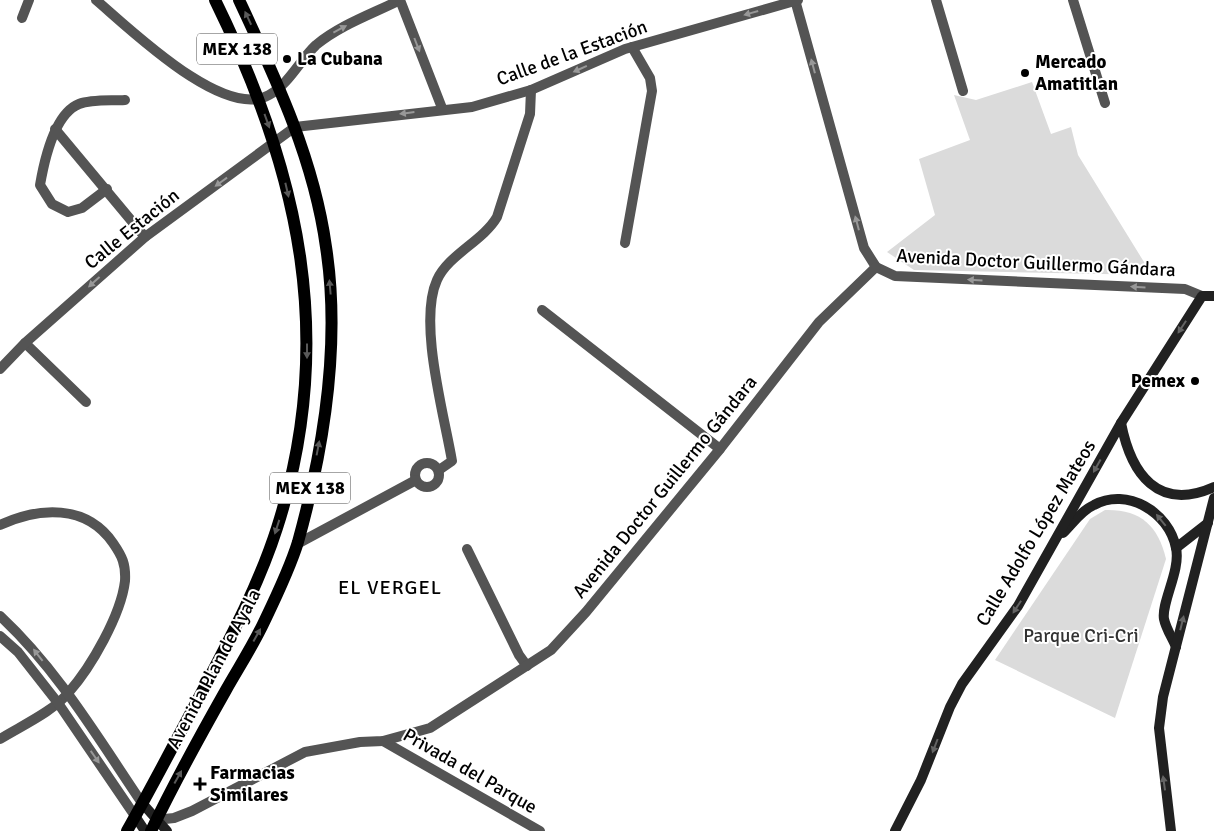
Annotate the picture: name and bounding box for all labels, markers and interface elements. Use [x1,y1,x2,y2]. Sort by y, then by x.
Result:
one-way arrow [744,10,759,18]
one-way arrow [243,11,251,25]
street label: Calle de la Estación [493,15,651,91]
one-way arrow [333,25,347,33]
road number: MEX 138 [197,34,277,64]
one-way arrow [414,38,422,53]
place label: La Cubana [297,47,383,71]
place label: Mercado Amatitlan [1035,50,1118,96]
marker: La Cubana [281,53,293,65]
one-way arrow [809,59,817,74]
one-way arrow [573,65,587,73]
marker: Mercado Amatitlan [1019,67,1031,79]
one-way arrow [399,109,415,117]
one-way arrow [263,114,271,129]
one-way arrow [215,176,228,187]
one-way arrow [283,182,291,197]
street label: Calle Estación [80,183,184,275]
one-way arrow [852,215,860,230]
street label: Avenida Doctor Guillermo Gándara [896,244,1176,282]
one-way arrow [88,276,100,288]
one-way arrow [967,276,983,284]
one-way arrow [326,278,334,294]
one-way arrow [1129,283,1145,291]
one-way arrow [1177,320,1186,334]
one-way arrow [303,343,311,359]
place label: Pemex [1131,369,1186,393]
street label: Avenida Doctor Guillermo Gándara [568,371,762,603]
marker: Pemex [1189,375,1201,387]
street label: Calle Adolfo López Mateos [971,435,1101,631]
one-way arrow [314,441,322,456]
one-way arrow [1093,458,1101,473]
road number: MEX 138 [270,472,350,503]
one-way arrow [1156,514,1167,527]
one-way arrow [272,520,280,535]
district label: EL VERGEL [338,575,442,600]
street label: Avenida Plan de Ayala [162,585,266,753]
one-way arrow [1012,600,1022,614]
one-way arrow [1179,616,1187,631]
park label: Parque Cri-Cri [1023,624,1139,648]
one-way arrow [253,627,261,642]
one-way arrow [33,649,44,662]
street label: Privada del Parque [399,723,541,819]
one-way arrow [930,739,938,753]
one-way arrow [90,750,100,764]
place label: Farmacias Similares [210,761,295,807]
one-way arrow [173,770,182,783]
one-way arrow [1160,774,1168,790]
marker: Farmacias Similares [194,778,206,790]

